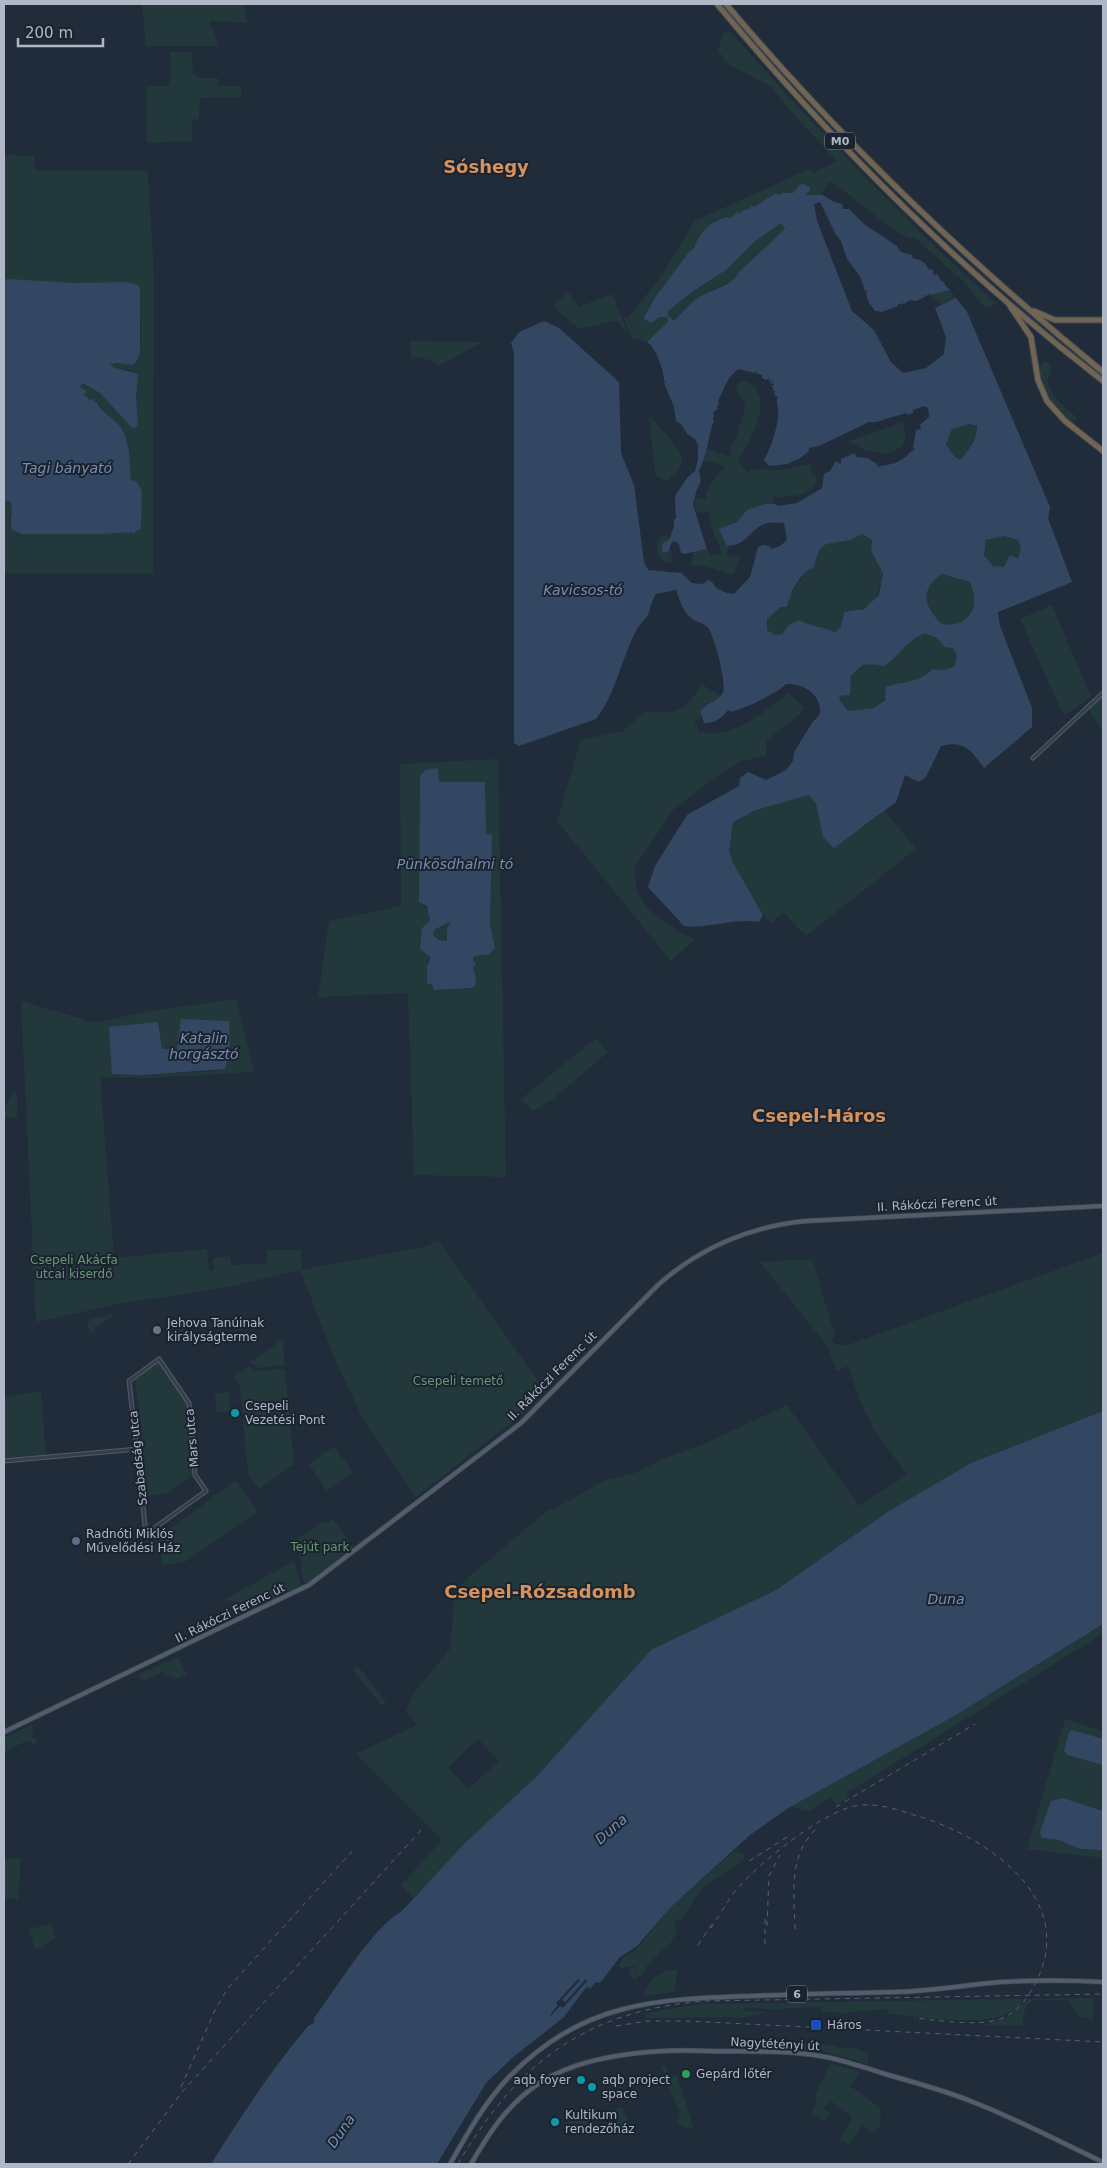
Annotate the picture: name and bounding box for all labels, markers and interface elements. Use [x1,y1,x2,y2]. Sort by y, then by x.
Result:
scale bar [18,15,102,47]
text: 200 m [25,24,73,42]
road number: M0 [825,132,855,150]
district label: Sóshegy [443,156,529,177]
water label: Tagi bányató [22,460,113,476]
water label: Kavicsos-tó [543,582,623,598]
water label: Pünkösdhalmi tó [397,856,514,872]
water label: Katalin horgásztó [169,1030,239,1062]
district label: Csepel-Háros [752,1105,886,1126]
street label: II. Rákóczi Ferenc út [877,1194,998,1214]
park label: Csepeli Akácfa utcai kiserdő [30,1253,118,1281]
place label: Jehova Tanúinak királyságterme [166,1316,264,1344]
marker: Jehova Tanúinak királyságterme [151,1324,163,1336]
street label: II. Rákóczi Ferenc út [505,1328,600,1423]
park label: Csepeli temető [413,1374,503,1388]
place label: Csepeli Vezetési Pont [245,1399,326,1427]
marker: Csepeli Vezetési Pont [229,1407,241,1419]
street label: Mars utca [182,1408,202,1468]
street label: Szabadság utca [126,1410,150,1506]
place label: Radnóti Miklós Művelődési Ház [86,1527,180,1555]
marker: Radnóti Miklós Művelődési Ház [70,1535,82,1547]
park label: Tejút park [290,1540,350,1554]
street label: II. Rákóczi Ferenc út [173,1580,287,1646]
district label: Csepel-Rózsadomb [444,1581,636,1602]
water label: Duna [927,1591,965,1607]
water label: Duna [592,1811,630,1847]
road number: 6 [787,1986,807,2002]
marker: Háros [809,2018,823,2032]
place label: Háros [827,2018,862,2032]
street label: Nagytétényi út [730,2035,820,2053]
place label: Gepárd lőtér [696,2067,772,2081]
marker: Gepárd lőtér [680,2068,692,2080]
place label: aqb foyer [514,2073,571,2087]
place label: aqb project space [602,2073,670,2101]
marker: aqb foyer [575,2074,587,2086]
marker: aqb project space [586,2081,598,2093]
place label: Kultikum rendezőház [565,2108,635,2136]
water label: Duna [324,2111,358,2151]
marker: Kultikum rendezőház [549,2116,561,2128]

